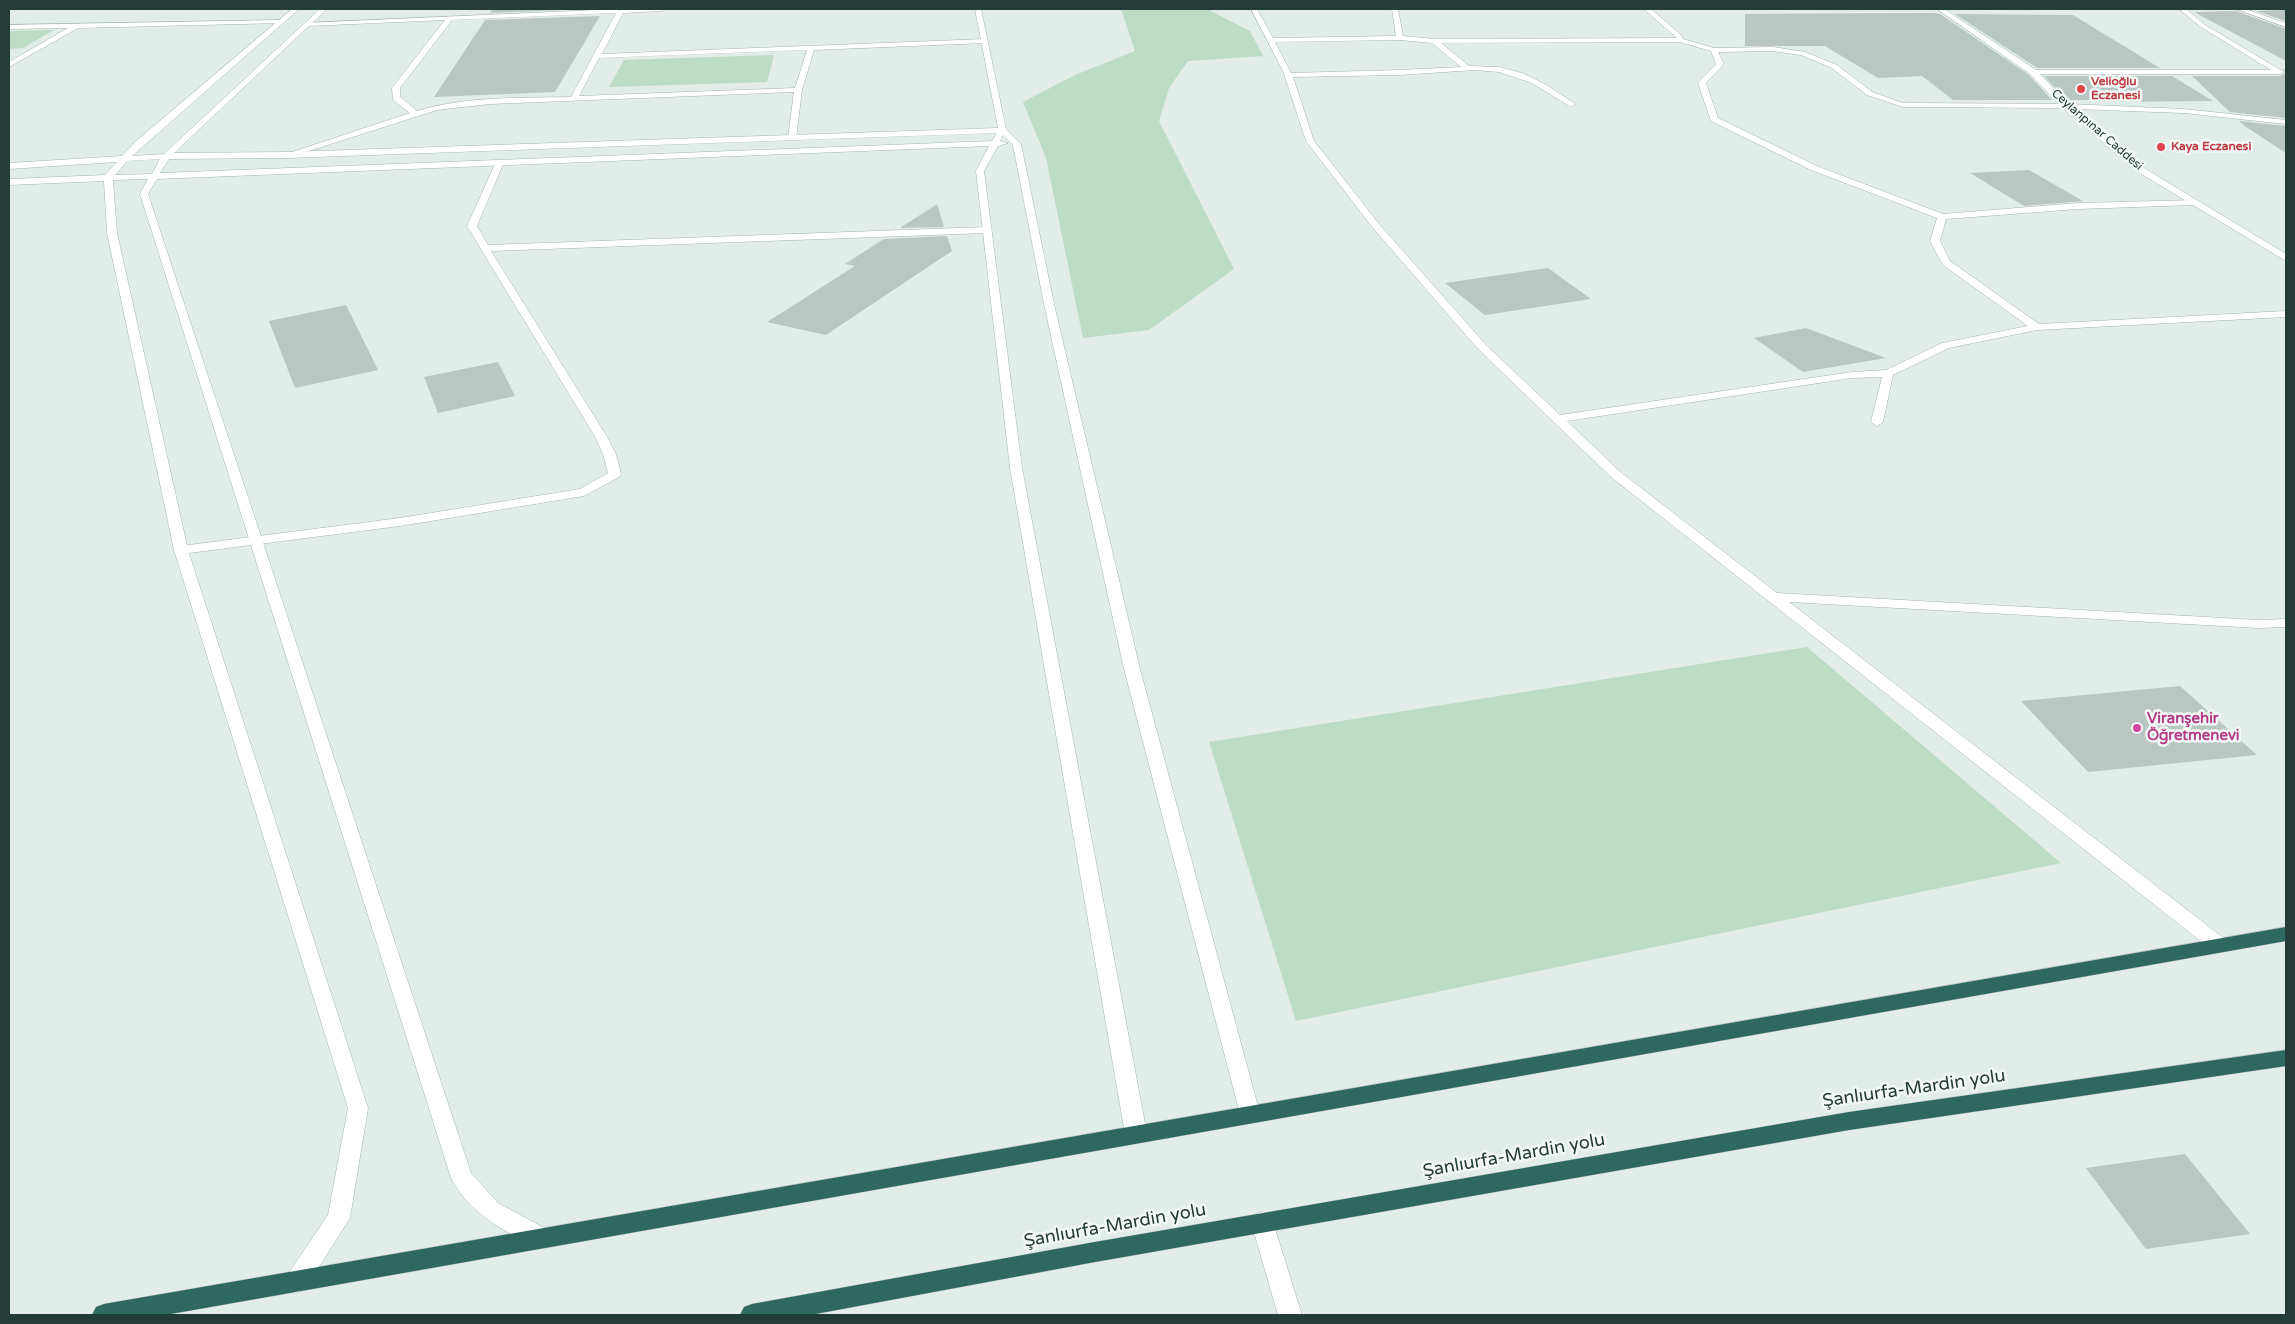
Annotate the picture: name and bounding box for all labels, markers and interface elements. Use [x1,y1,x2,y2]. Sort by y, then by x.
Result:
place label: Velioğlu Eczanesi [2091,75,2140,103]
marker: Velioğlu Eczanesi [2075,83,2087,95]
street label: Ceylanpınar Caddesi [2048,86,2146,174]
place label: Kaya Eczanesi [2171,140,2251,154]
marker: Kaya Eczanesi [2155,141,2167,153]
place label: Viranşehir Öğretmenevi [2147,710,2240,745]
marker: Viranşehir Öğretmenevi [2131,722,2143,734]
street label: Şanlıurfa-Mardin yolu [1821,1065,2007,1113]
street label: Şanlıurfa-Mardin yolu [1421,1129,1607,1183]
street label: Şanlıurfa-Mardin yolu [1022,1199,1208,1253]

